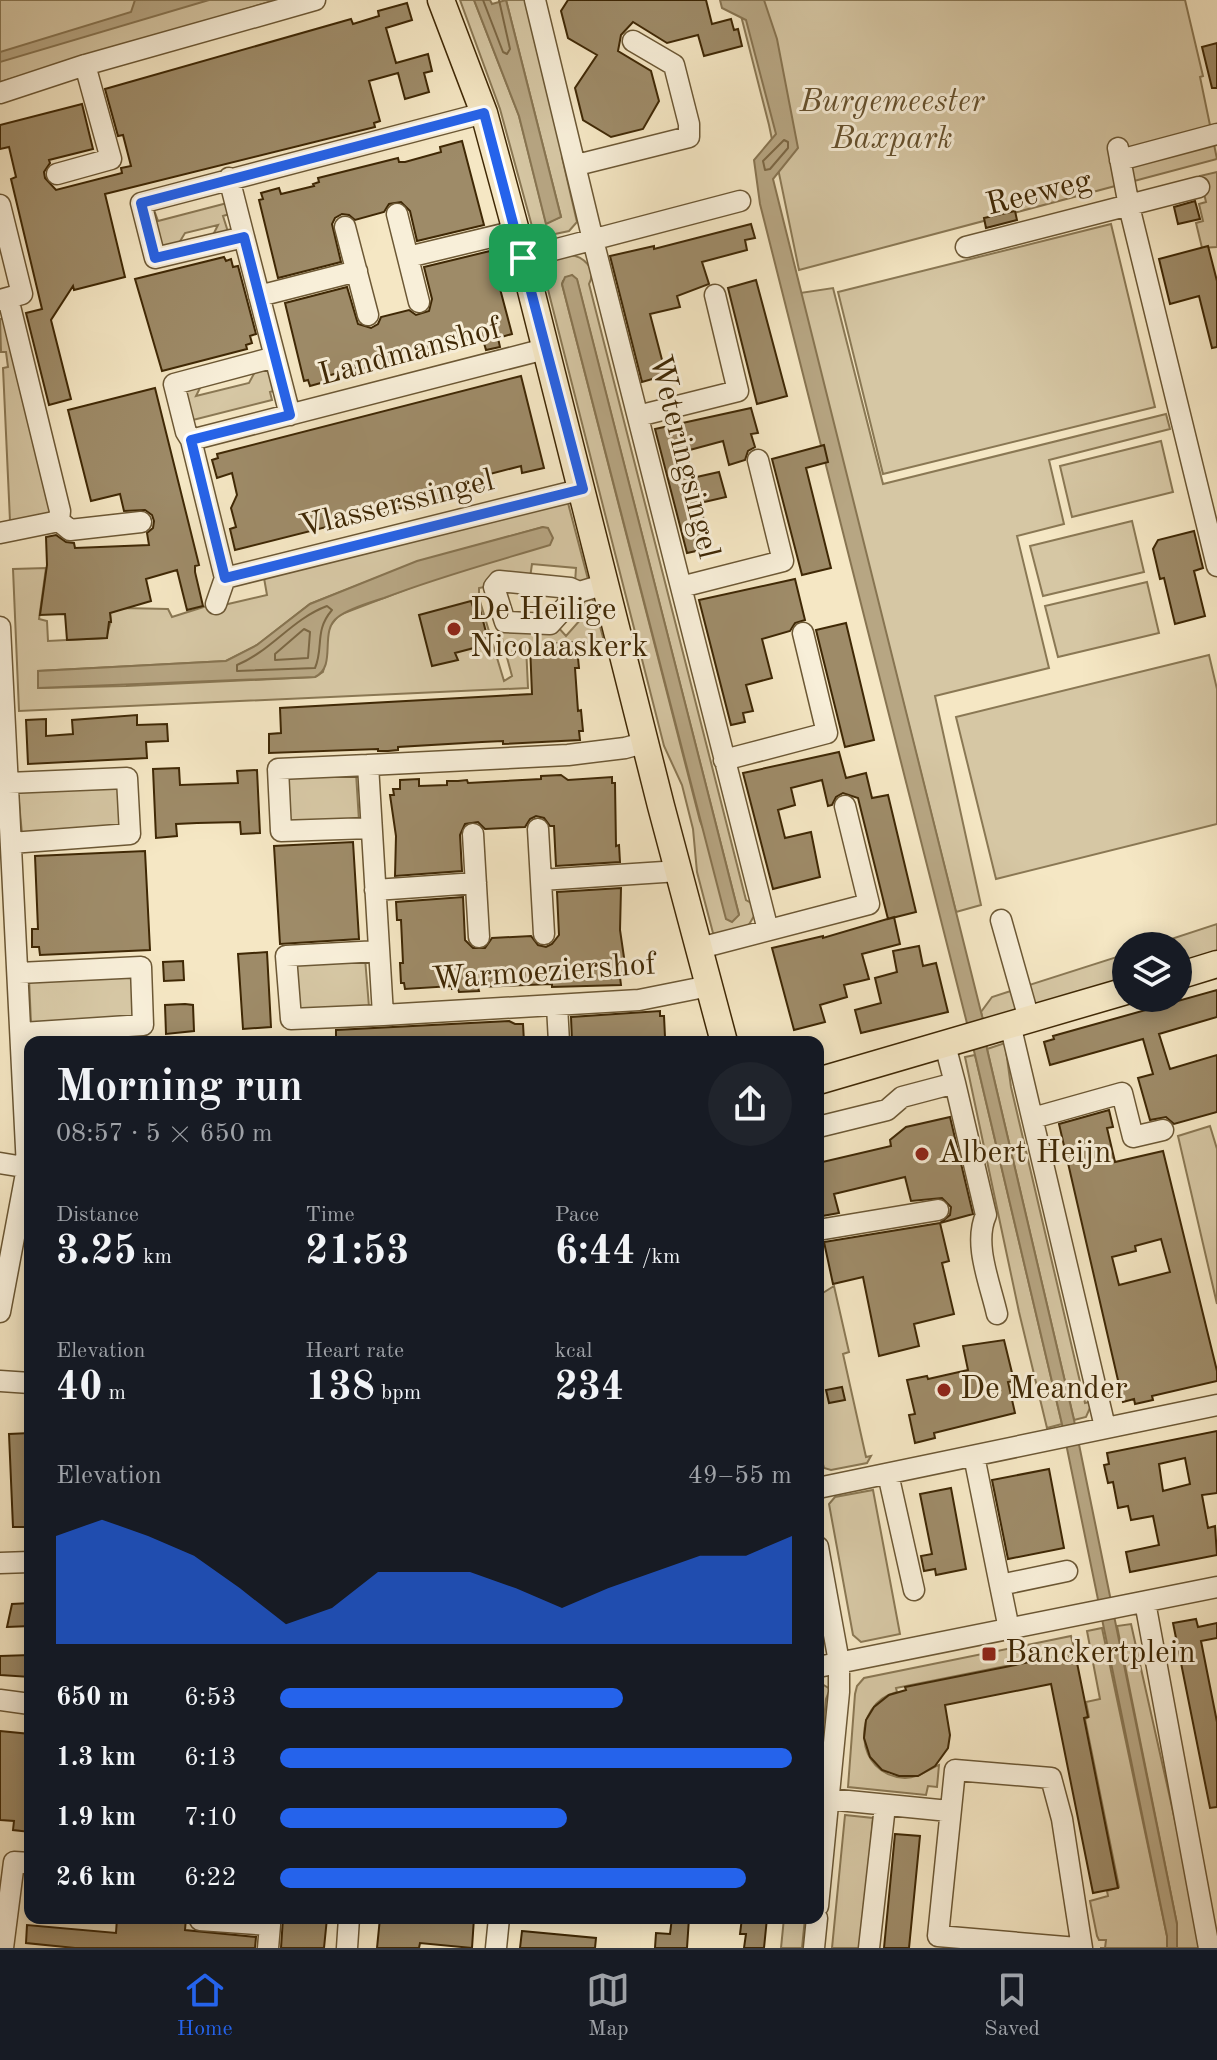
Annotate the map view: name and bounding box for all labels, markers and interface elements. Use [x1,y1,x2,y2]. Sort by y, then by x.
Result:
park label: Burgemeester Baxpark [798,87,986,156]
street label: Reeweg [983,165,1095,223]
pin [489,224,557,292]
icon: arrive [501,236,545,280]
street label: Landmanshof [315,313,506,393]
street label: Weteringsingel [642,352,724,562]
street label: Vlasserssingel [297,465,497,545]
place label: De Heilige Nicolaaskerk [470,595,648,664]
marker: De Heilige Nicolaaskerk [445,620,463,638]
map controls [1112,932,1192,1012]
button: layers [1112,932,1192,1012]
street label: Warmoeziershof [431,949,659,997]
button: share [708,1062,792,1146]
text: Morning run [56,1066,303,1110]
text: 08:57 · 5 × 650 m [56,1121,273,1147]
place label: Albert Heijn [938,1138,1112,1170]
marker: Albert Heijn [913,1145,931,1163]
text: Distance [56,1204,139,1226]
text: Time [305,1204,355,1226]
text: Pace [555,1204,599,1226]
text: 3.25 [56,1233,137,1273]
text: 21:53 [305,1233,409,1273]
text: 6:44 [555,1233,635,1273]
text: km [137,1246,172,1268]
text: /km [635,1246,680,1268]
text: Elevation [56,1340,146,1362]
text: Heart rate [305,1340,404,1362]
text: kcal [555,1340,593,1362]
text: 40 [56,1369,102,1409]
text: 138 [305,1369,375,1409]
text: 234 [555,1369,624,1409]
place label: De Meander [960,1374,1128,1406]
marker: De Meander [935,1381,953,1399]
text: m [102,1382,126,1404]
text: bpm [375,1382,421,1404]
text: Elevation [56,1463,162,1489]
text: 49–55 m [688,1463,792,1489]
place label: Banckertplein [1005,1638,1196,1670]
marker: Banckertplein [980,1645,998,1663]
text: 650 m [56,1685,129,1711]
text: 6:53 [184,1685,237,1711]
text: 1.3 km [56,1745,136,1771]
text: 6:13 [184,1745,237,1771]
text: 1.9 km [56,1805,136,1831]
text: 7:10 [184,1805,237,1831]
text: 2.6 km [56,1865,136,1891]
text: 6:22 [184,1865,237,1891]
tab: Home [177,1968,233,2043]
tab: Map [586,1968,630,2043]
tab: Saved [984,1968,1040,2043]

